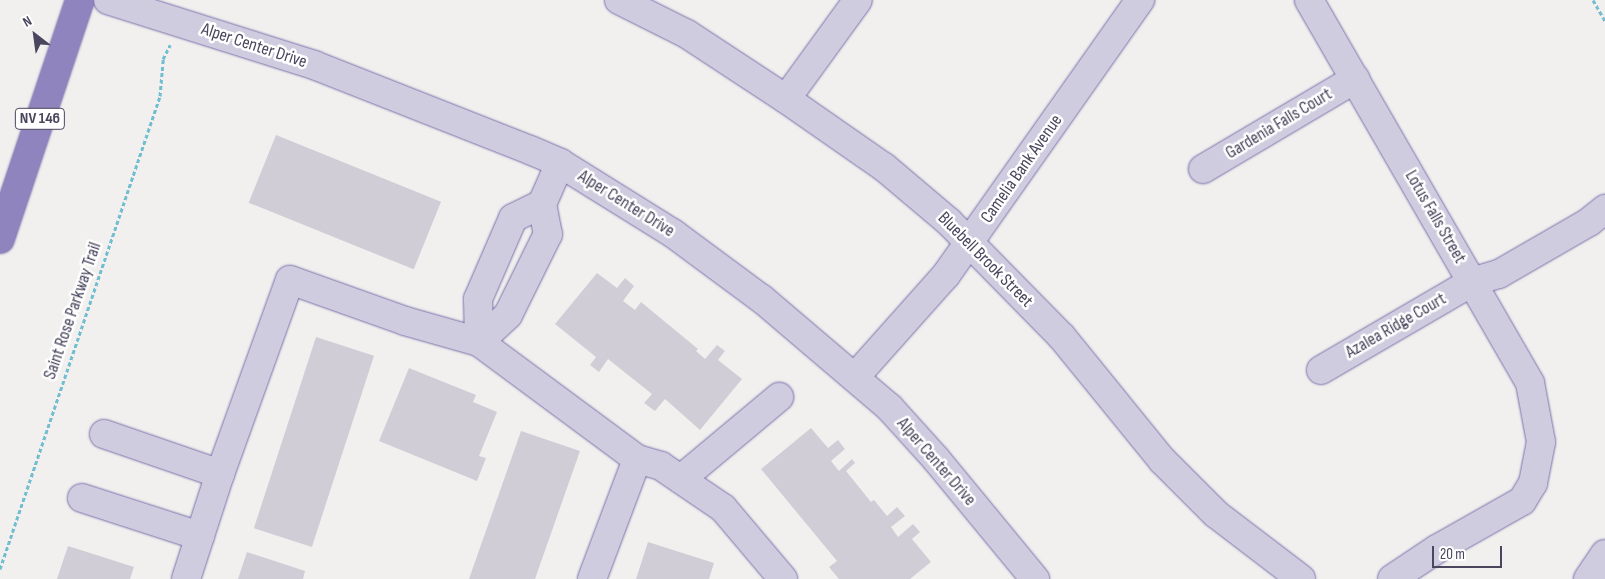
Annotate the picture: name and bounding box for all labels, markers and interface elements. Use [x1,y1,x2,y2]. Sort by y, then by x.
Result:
north arrow [10,10,60,60]
text: N [20,12,35,31]
street label: Alper Center Drive [199,19,309,73]
street label: Gardenia Falls Court [1222,84,1336,164]
road number: NV 146 [14,106,66,132]
street label: Camelia Bank Avenue [977,111,1067,227]
street label: Alper Center Drive [574,166,678,242]
street label: Lotus Falls Street [1400,167,1470,267]
street label: Bluebell Brook Street [933,208,1037,312]
street label: Saint Rose Parkway Trail [39,240,107,382]
street label: Azalea Ridge Court [1342,289,1450,363]
street label: Alper Center Drive [892,414,980,510]
scale bar [1435,536,1505,568]
text: 20 m [1440,545,1465,564]

